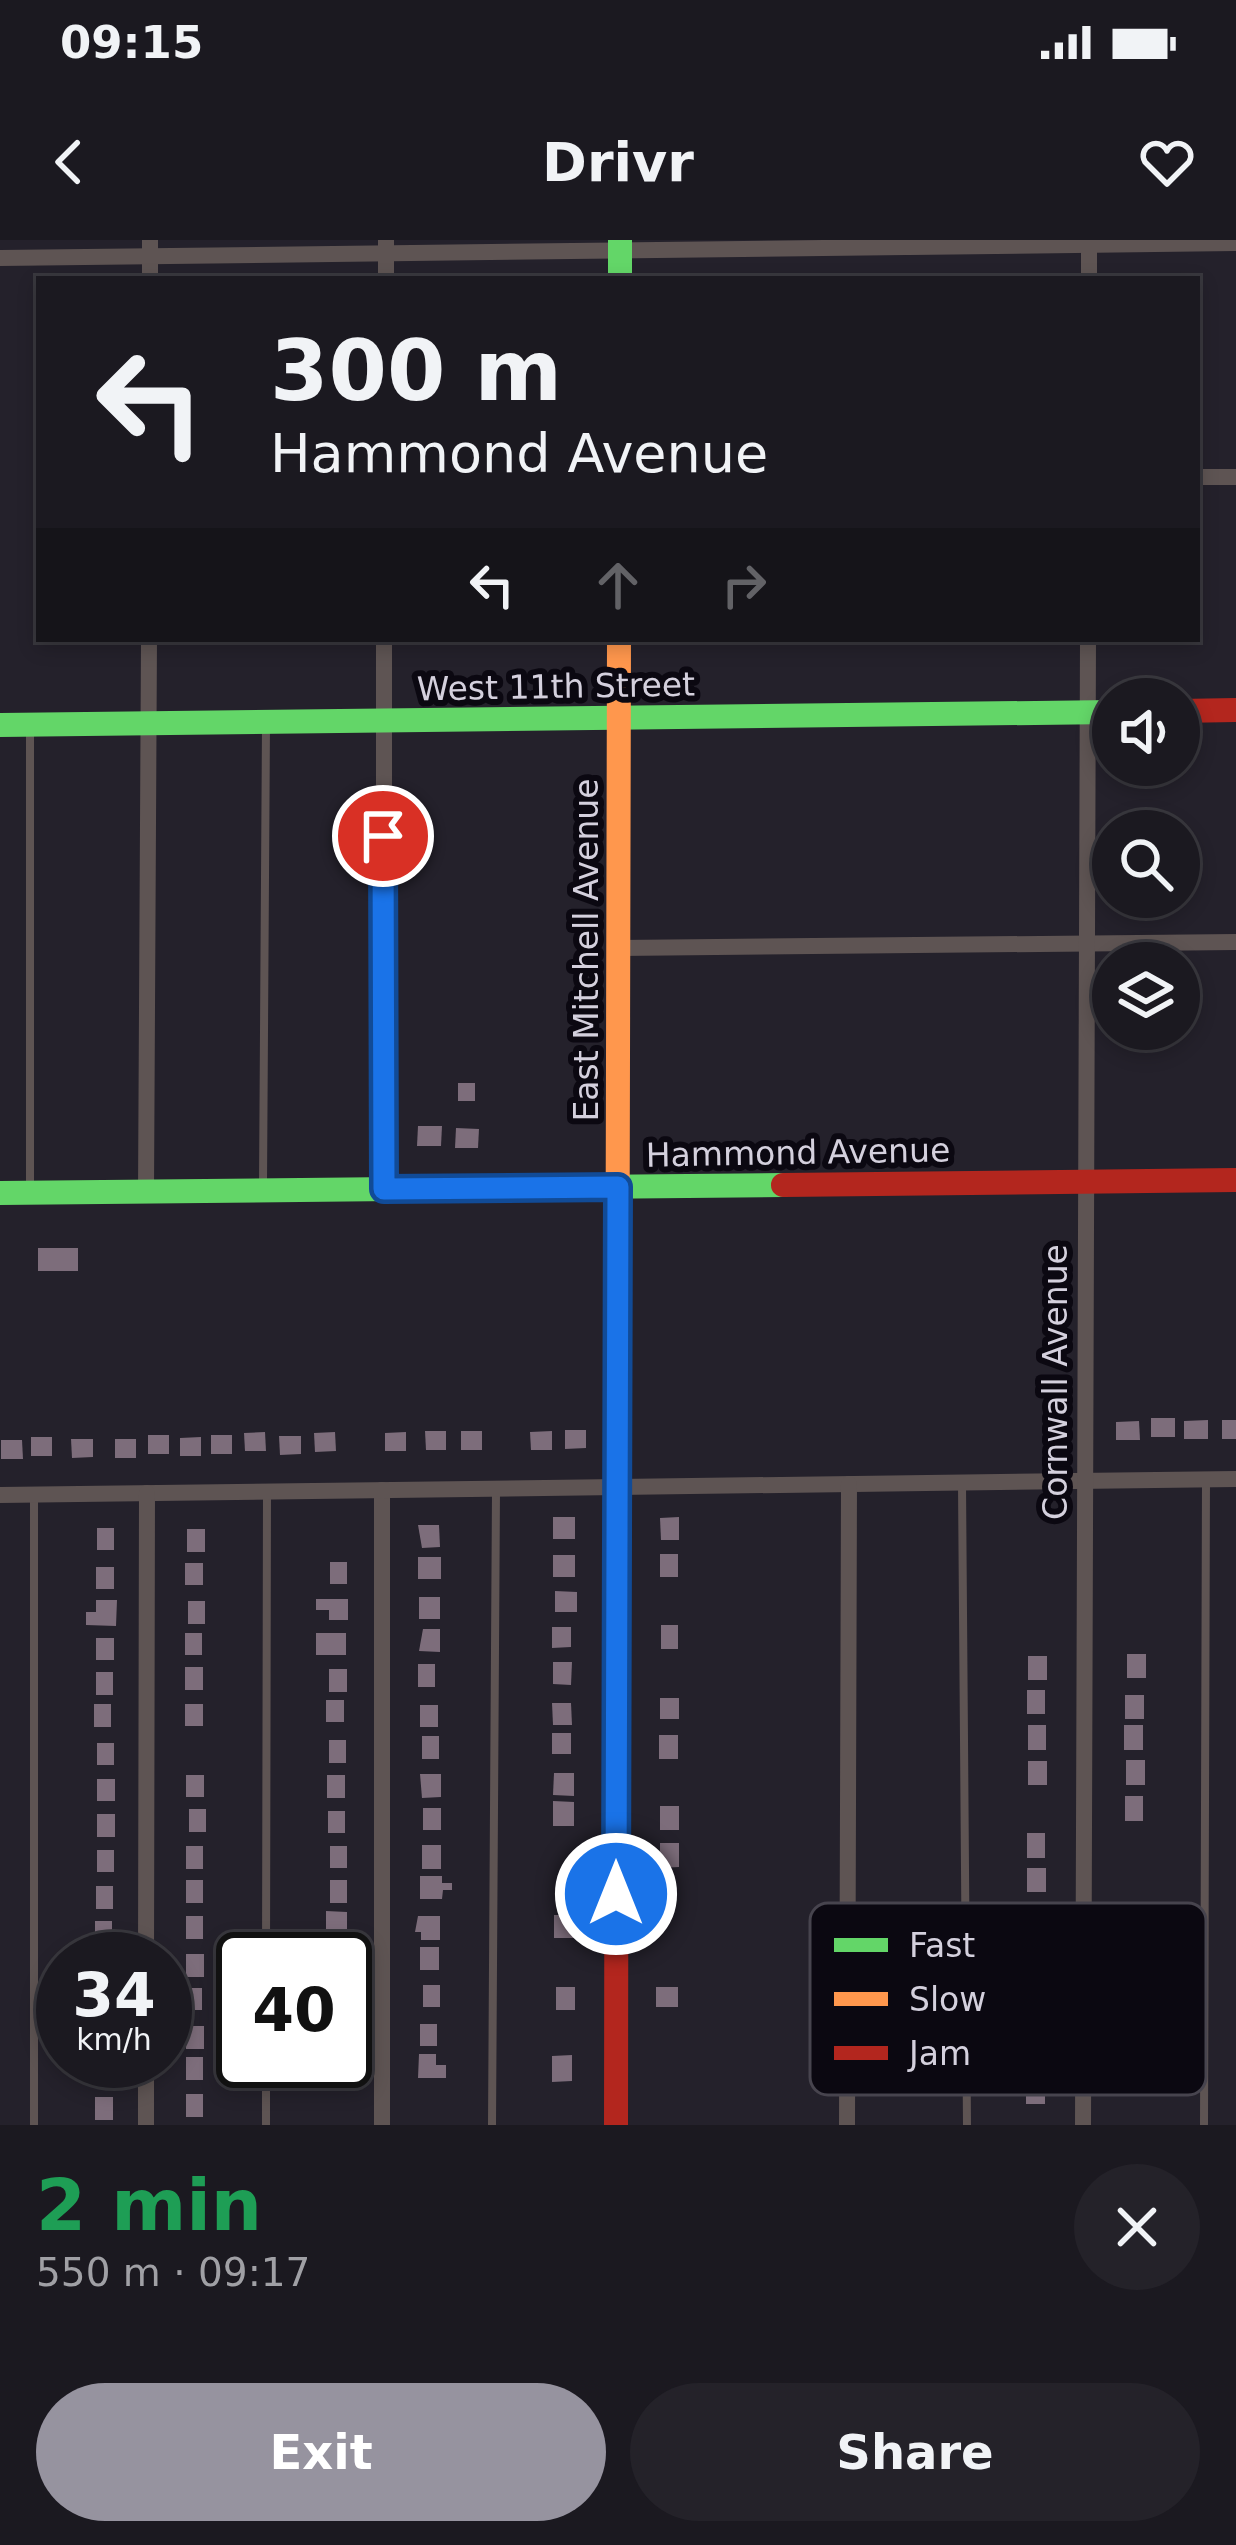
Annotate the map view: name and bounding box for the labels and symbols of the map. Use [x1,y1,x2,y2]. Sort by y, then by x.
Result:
street label: West 11th Street [417,665,695,708]
street label: East Mitchell Avenue [567,778,606,1122]
pin [332,785,434,887]
street label: Hammond Avenue [645,1130,951,1175]
street label: Cornwall Avenue [1036,1244,1075,1520]
position arrow [553,1831,679,1957]
legend [810,1903,1206,2095]
text: Fast [909,1926,975,1965]
speed limit sign: 40 [216,1932,372,2088]
text: Slow [909,1980,986,2019]
text: Jam [907,2034,971,2073]

